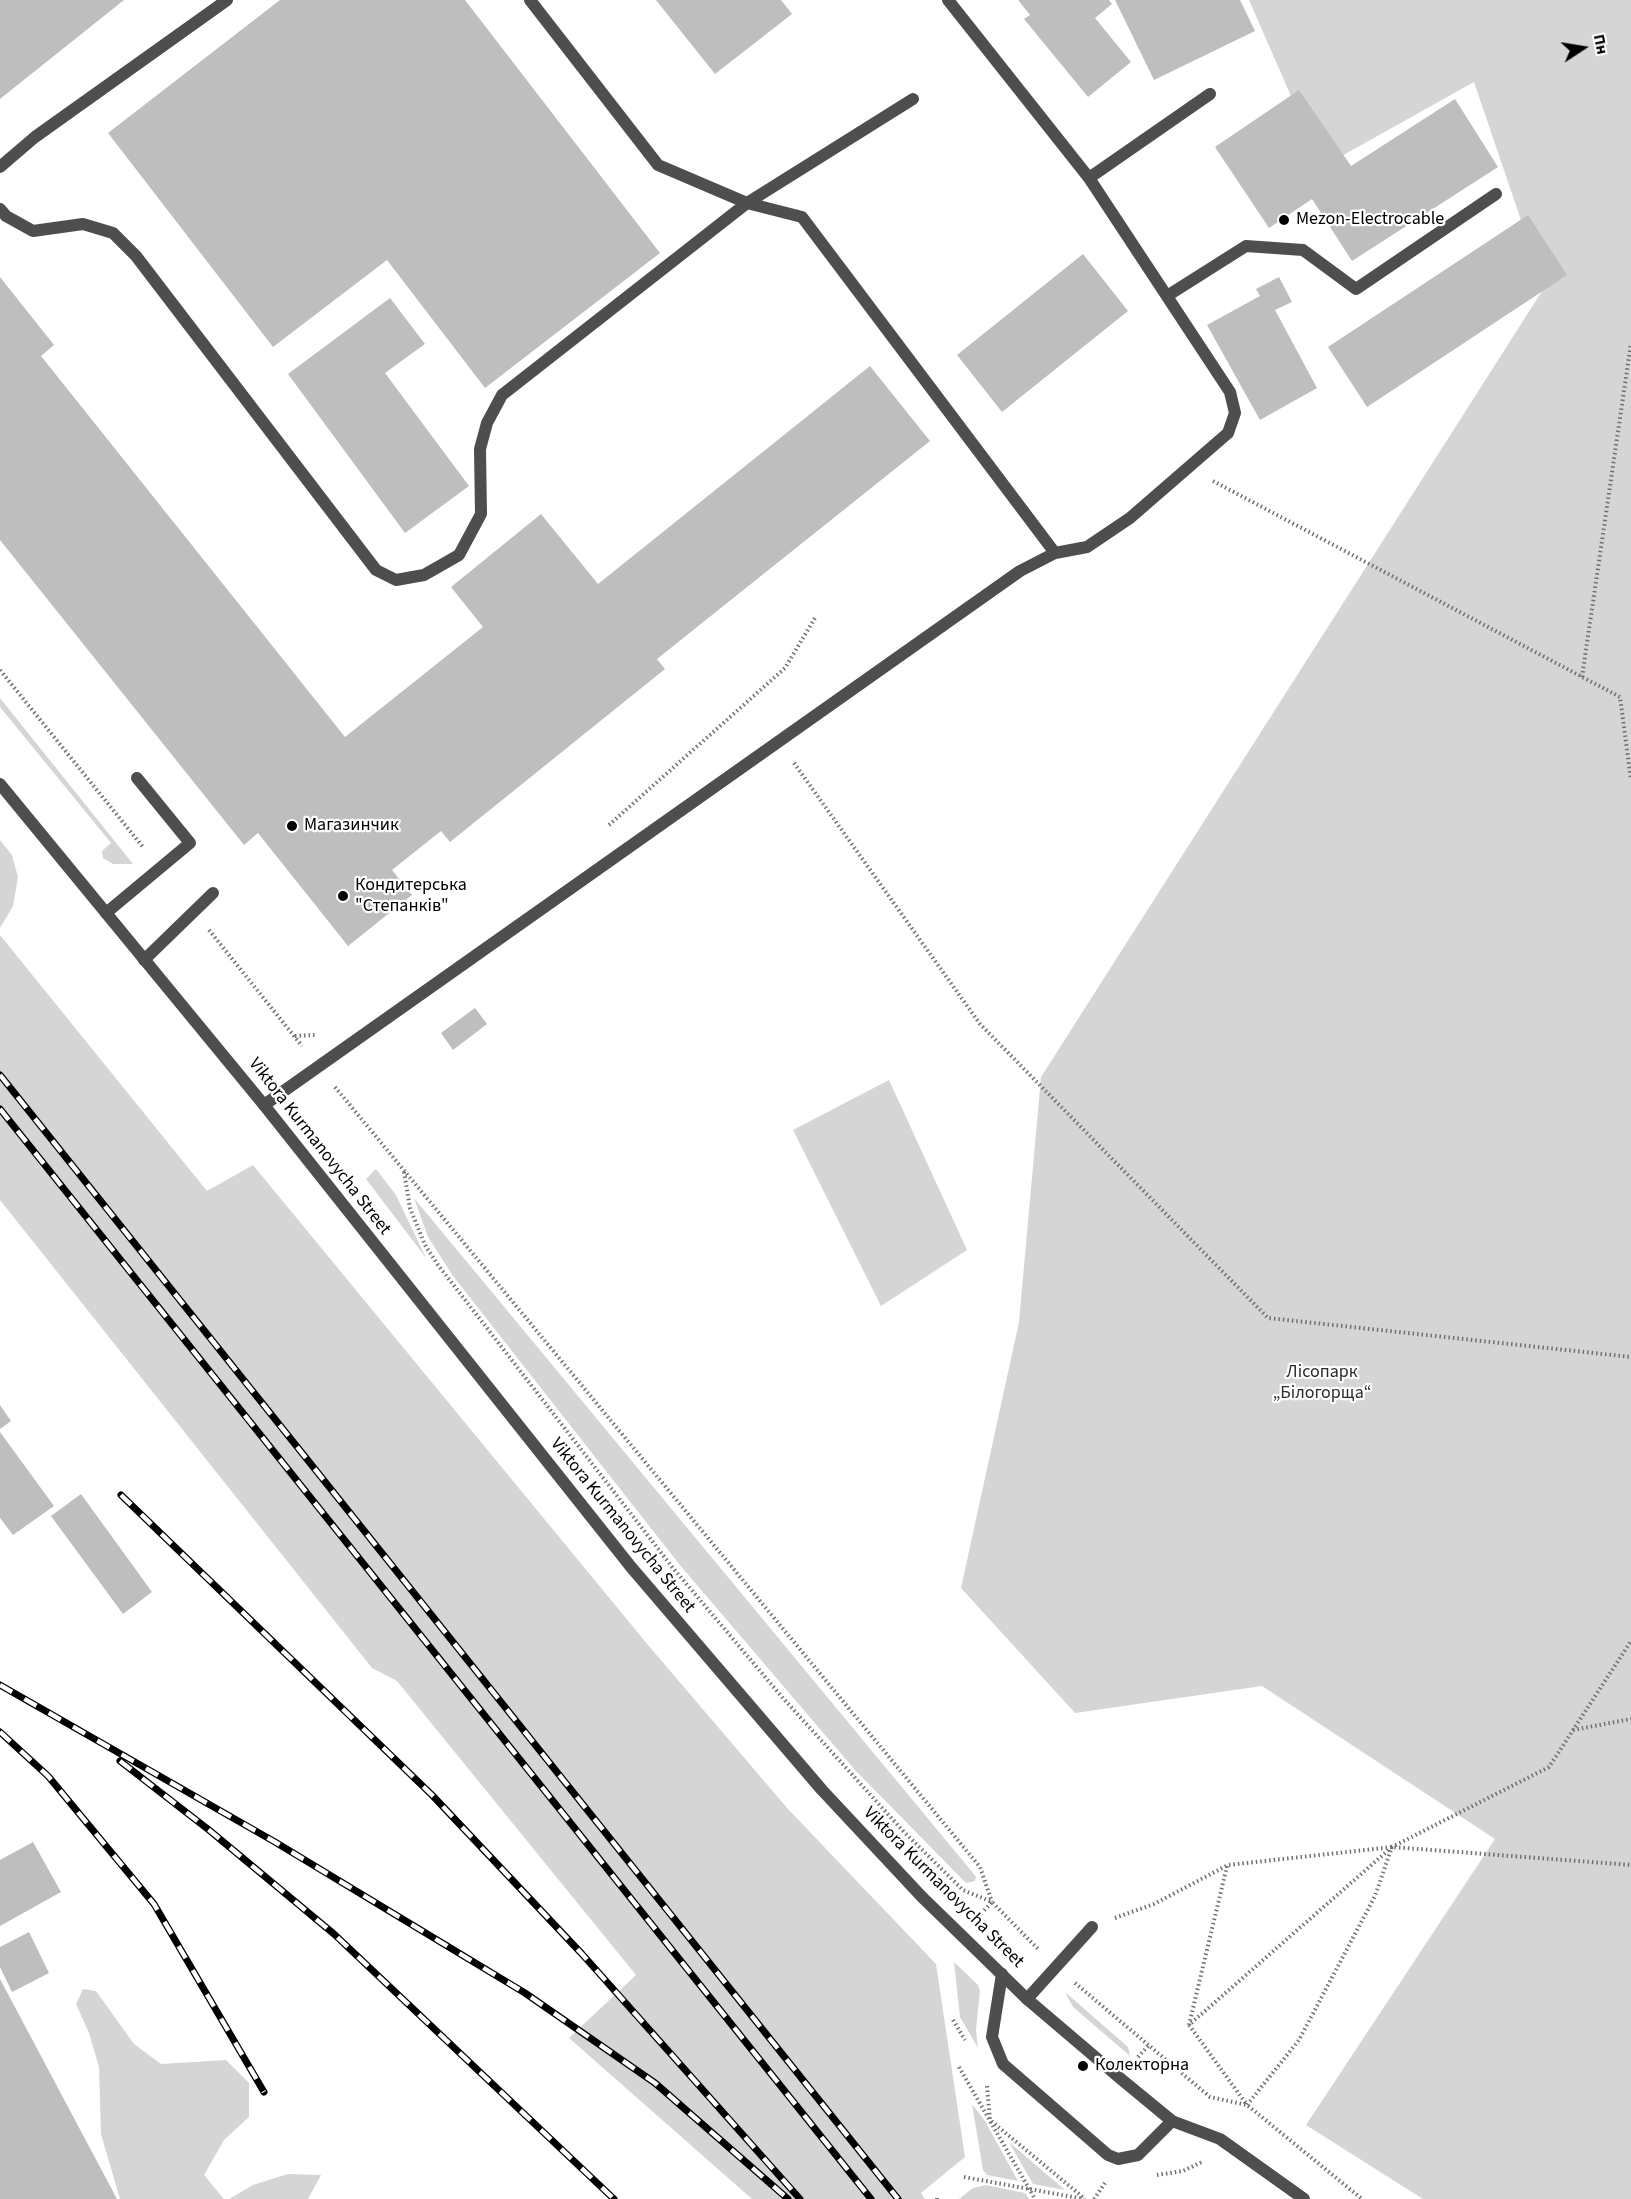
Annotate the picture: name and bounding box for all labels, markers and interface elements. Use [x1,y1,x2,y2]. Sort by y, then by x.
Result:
north arrow [1553,18,1613,78]
text: Пн [1588,32,1613,56]
place label: Mezon-Electrocable [1296,209,1444,231]
marker: Mezon-Electrocable [1277,213,1291,227]
place label: Магазинчик [304,815,399,837]
marker: Магазинчик [285,819,299,833]
place label: Кондитерська "Степанків" [355,875,467,918]
marker: Кондитерська "Степанків" [336,889,350,903]
street label: Viktora Kurmanovycha Street [243,1054,395,1240]
park label: Лісопарк „Білогорща“ [1273,1362,1371,1404]
street label: Viktora Kurmanovycha Street [545,1434,699,1618]
street label: Viktora Kurmanovycha Street [858,1803,1028,1973]
place label: Колекторна [1095,2055,1189,2077]
marker: Колекторна [1076,2059,1090,2073]

